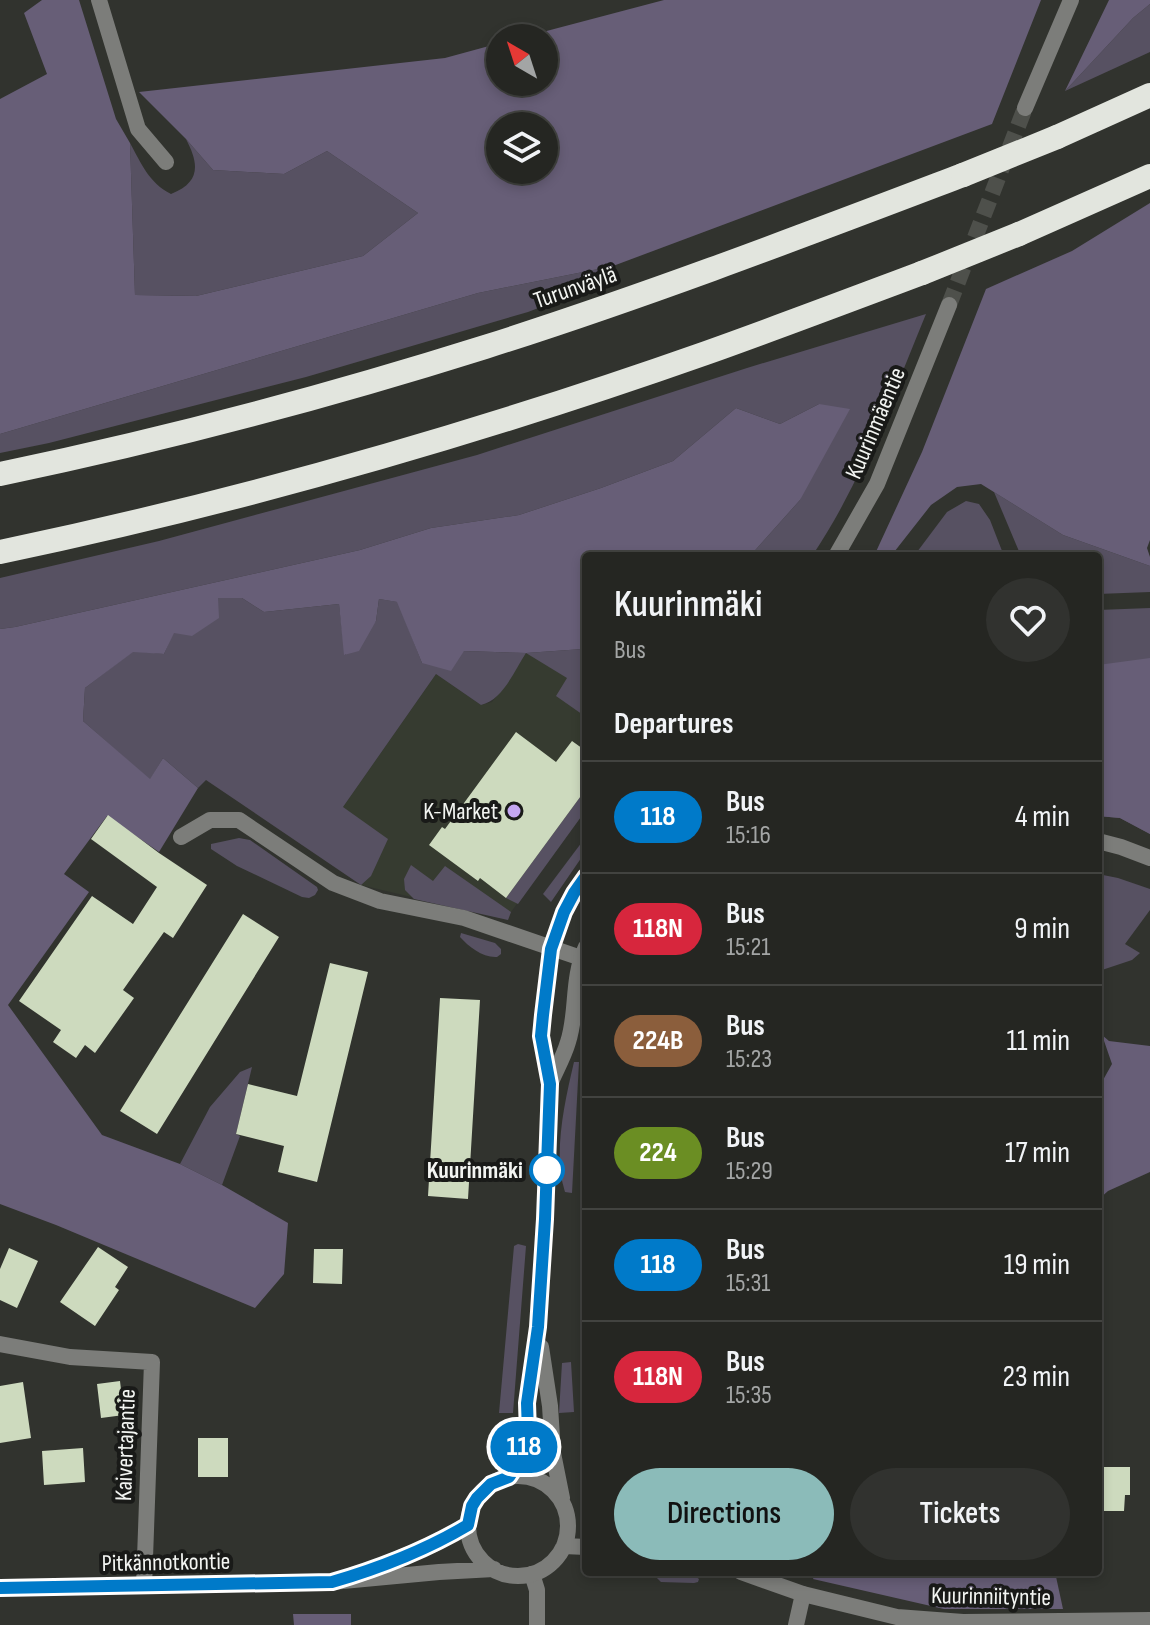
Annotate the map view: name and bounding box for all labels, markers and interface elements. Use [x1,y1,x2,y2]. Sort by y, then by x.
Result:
north arrow [486,24,558,96]
map controls [486,24,558,184]
button: layers [486,112,558,184]
street label: Turunväylä [530,260,621,315]
street label: Kuurinmäentie [839,363,912,483]
button: heart [986,578,1070,662]
text: Kuurinmäki [614,582,763,627]
text: Bus [614,635,646,666]
text: Departures [614,706,734,742]
text: Bus [726,784,765,820]
place label: K-Market [423,797,498,826]
text: 4 min [1015,799,1070,835]
text: 118 [640,800,676,833]
marker: K-Market [505,802,523,820]
text: 15:16 [726,820,771,851]
text: Bus [726,896,765,932]
text: 9 min [1014,911,1070,947]
text: 118N [633,912,683,945]
text: 15:21 [726,932,770,963]
text: Bus [726,1008,765,1044]
text: 11 min [1007,1023,1070,1059]
text: 224B [633,1024,683,1057]
text: 15:23 [726,1044,772,1075]
text: Bus [726,1120,765,1156]
text: 17 min [1005,1135,1070,1171]
text: 224 [639,1136,677,1169]
marker: Kuurinmäki [530,1153,564,1187]
place label: Kuurinmäki [427,1156,523,1185]
text: 15:29 [726,1156,773,1187]
text: Bus [726,1232,765,1268]
text: 19 min [1004,1247,1070,1283]
text: 118 [640,1248,676,1281]
text: 15:31 [726,1268,770,1299]
text: Bus [726,1344,765,1380]
text: 23 min [1003,1359,1070,1395]
text: 118N [633,1360,683,1393]
text: 15:35 [726,1380,772,1411]
street label: Kaivertajantie [109,1388,142,1502]
line badge: 118 [478,1421,570,1473]
text: 118 [506,1430,542,1463]
button: Directions [614,1468,834,1560]
button: Tickets [850,1468,1070,1560]
street label: Pitkännotkontie [101,1547,231,1578]
street label: Kuurinniityntie [931,1581,1051,1612]

